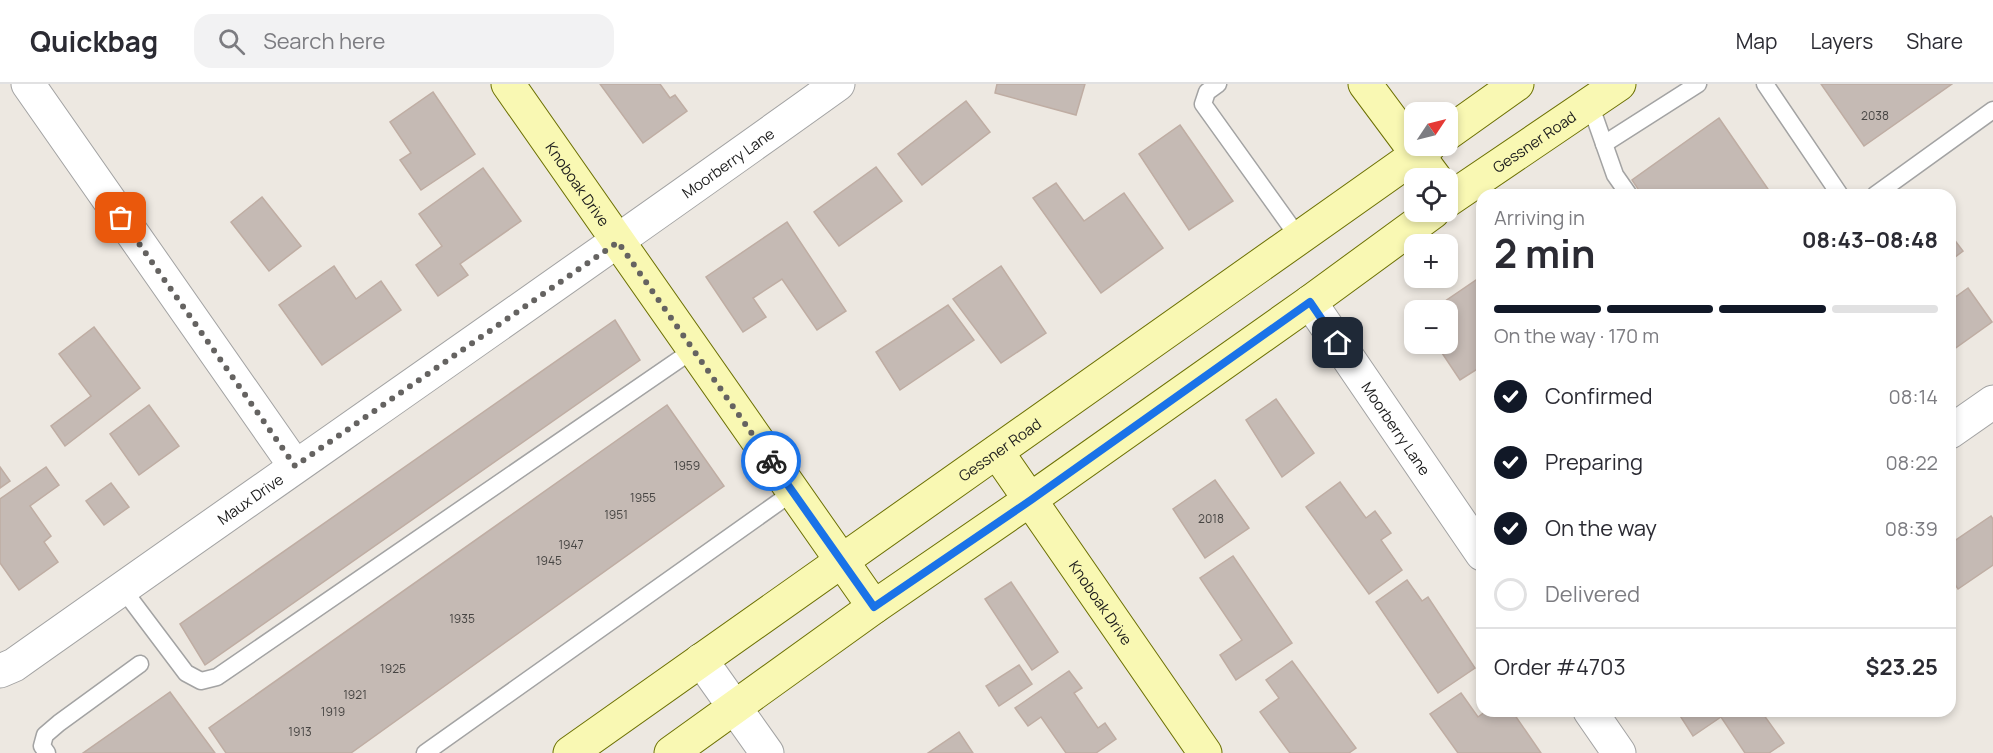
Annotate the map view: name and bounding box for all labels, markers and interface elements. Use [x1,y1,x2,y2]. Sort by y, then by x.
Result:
search box [194,14,614,68]
text: Quickbag [30,22,158,60]
icon: search [215,25,248,58]
text: Search here [263,26,385,56]
text: Map [1736,27,1777,55]
text: Layers [1810,27,1873,55]
text: Share [1906,27,1963,55]
north arrow [1404,102,1458,156]
map controls [1404,102,1458,354]
street label: Gessner Road [1488,106,1580,177]
house number: 2038 [1861,107,1889,124]
street label: Moorberry Lane [677,123,778,203]
street label: Knoboak Drive [541,138,615,230]
button: locate [1404,168,1458,222]
pin [95,192,146,243]
icon: bag [104,201,137,234]
text: Arriving in [1494,204,1585,231]
text: 08:43–08:48 [1802,225,1938,255]
text: 2 min [1494,226,1595,280]
button: + [1404,234,1458,288]
button: − [1404,300,1458,354]
pin [1312,317,1363,368]
text: On the way · 170 m [1494,322,1659,349]
icon: home [1321,326,1354,359]
street label: Moorberry Lane [1357,378,1436,479]
icon: check [1494,380,1527,413]
text: Confirmed [1545,381,1653,411]
text: 08:14 [1889,383,1938,410]
street label: Gessner Road [954,413,1045,486]
courier [741,431,801,491]
icon: bike [755,445,788,478]
icon: check [1494,446,1527,479]
text: Preparing [1545,447,1643,477]
text: 08:22 [1885,449,1938,476]
house number: 1959 [674,457,700,474]
street label: Maux Drive [213,468,287,529]
house number: 1955 [630,489,656,506]
house number: 1951 [604,506,628,523]
house number: 2018 [1198,510,1224,527]
icon: check [1494,512,1527,545]
text: On the way [1545,513,1657,543]
text: 08:39 [1885,515,1938,542]
house number: 1947 [558,536,584,553]
house number: 1945 [536,552,562,569]
street label: Knoboak Drive [1064,556,1138,649]
text: Delivered [1545,579,1640,609]
house number: 1935 [449,610,475,627]
text: Order #4703 [1494,652,1626,682]
text: $23.25 [1866,652,1938,682]
house number: 1925 [380,660,406,677]
house number: 1921 [343,686,367,703]
house number: 1919 [321,703,345,720]
house number: 1913 [288,723,312,740]

